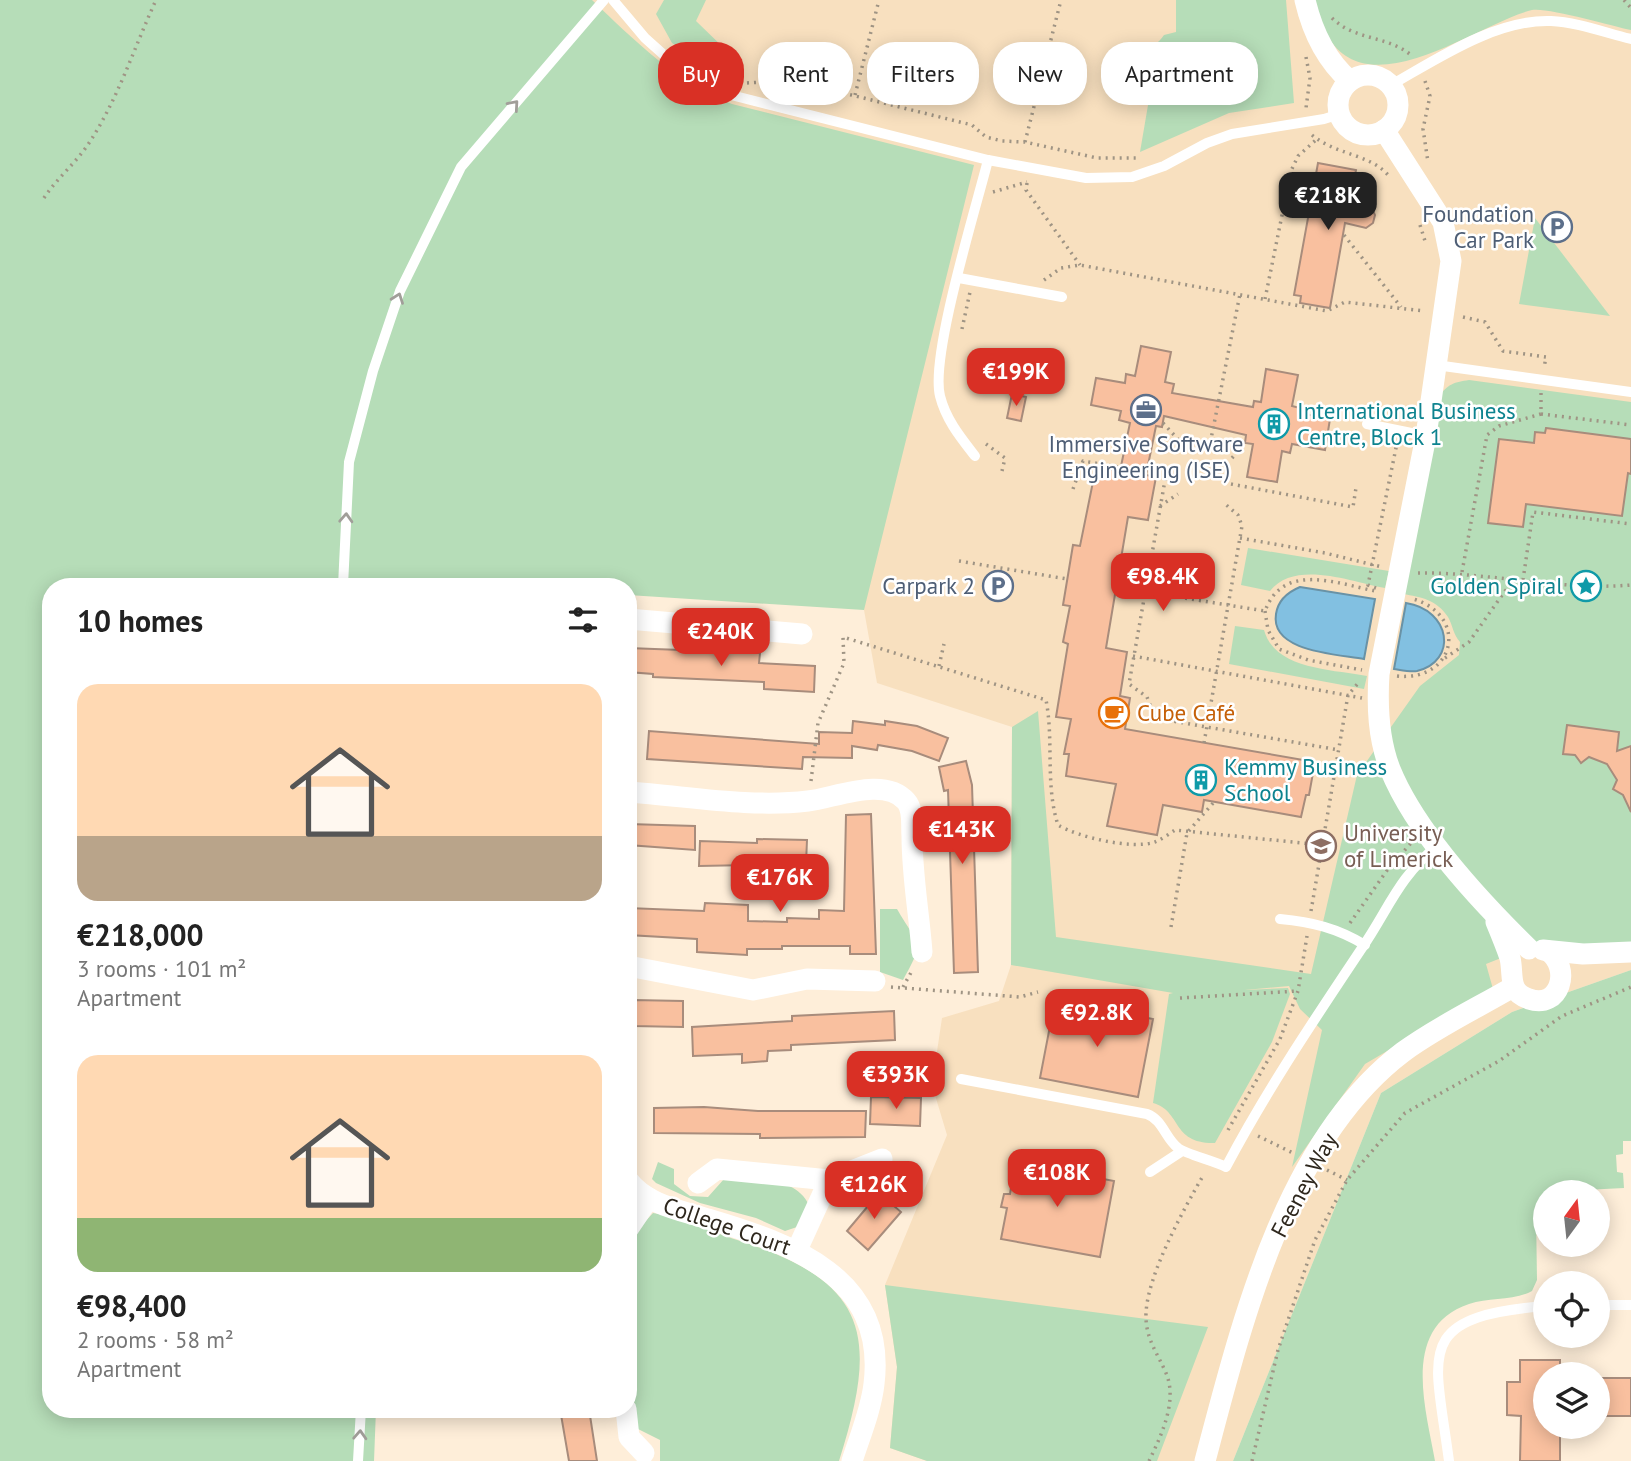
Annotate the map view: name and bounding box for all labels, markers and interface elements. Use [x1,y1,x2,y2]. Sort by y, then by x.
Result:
chip: Buy [658,42,744,105]
chip: Rent [758,42,853,105]
chip: Filters [867,42,979,105]
chip: New [993,42,1087,105]
chip: Apartment [1101,42,1258,105]
one-way arrow [506,100,518,113]
pin: €218K [1279,173,1377,232]
text: €218K [1295,180,1361,209]
place label: Foundation Car Park [1422,199,1534,254]
parking icon: Foundation Car Park [1540,210,1574,244]
one-way arrow [390,292,404,304]
pin: €199K [967,348,1065,408]
text: €199K [983,356,1049,385]
office icon: Immersive Software Engineering (ISE) [1129,393,1163,427]
place label: International Business Centre, Block 1 [1297,396,1516,451]
building icon: International Business Centre, Block 1 [1257,407,1291,441]
place label: Immersive Software Engineering (ISE) [1049,429,1243,484]
one-way arrow [338,512,353,523]
pin: €98.4K [1106,554,1220,613]
text: €98.4K [1127,561,1199,590]
parking icon: Carpark 2 [981,569,1015,603]
place icon: Golden Spiral [1569,569,1603,603]
place label: Carpark 2 [882,571,975,600]
place label: Golden Spiral [1430,571,1563,600]
text: 10 homes [77,601,203,640]
icon: filters [564,601,602,639]
pin: €240K [672,608,770,668]
text: €240K [688,616,754,645]
cafe icon: Cube Café [1097,696,1131,730]
place label: Cube Café [1137,698,1235,727]
icon: home [277,729,403,855]
place label: Kemmy Business School [1224,752,1387,807]
building icon: Kemmy Business School [1184,763,1218,797]
pin: €143K [913,806,1011,866]
text: €143K [929,814,995,843]
place label: University of Limerick [1344,818,1453,873]
school or university icon: University of Limerick [1304,829,1338,863]
pin: €176K [731,855,829,914]
text: €176K [747,862,813,891]
text: €218,000 [77,915,204,954]
text: 3 rooms · 101 m² [77,954,246,983]
text: Apartment [77,983,181,1012]
pin: €92.8K [1040,990,1154,1049]
text: €92.8K [1061,997,1133,1026]
pin: €393K [847,1052,945,1111]
text: €393K [863,1059,929,1088]
icon: home [277,1100,403,1226]
street label: Feeney Way [1264,1127,1343,1242]
pin: €108K [1008,1150,1106,1209]
text: €108K [1024,1157,1090,1186]
pin: €126K [825,1162,923,1221]
text: €126K [841,1169,907,1198]
north arrow [1533,1180,1610,1256]
map controls [1533,1180,1610,1439]
street label: College Court [660,1190,795,1261]
button: locate [1533,1271,1610,1348]
text: €98,400 [77,1286,187,1325]
text: 2 rooms · 58 m² [77,1325,234,1354]
text: Apartment [77,1354,181,1383]
button: layers [1533,1362,1610,1439]
one-way arrow [352,1429,367,1440]

